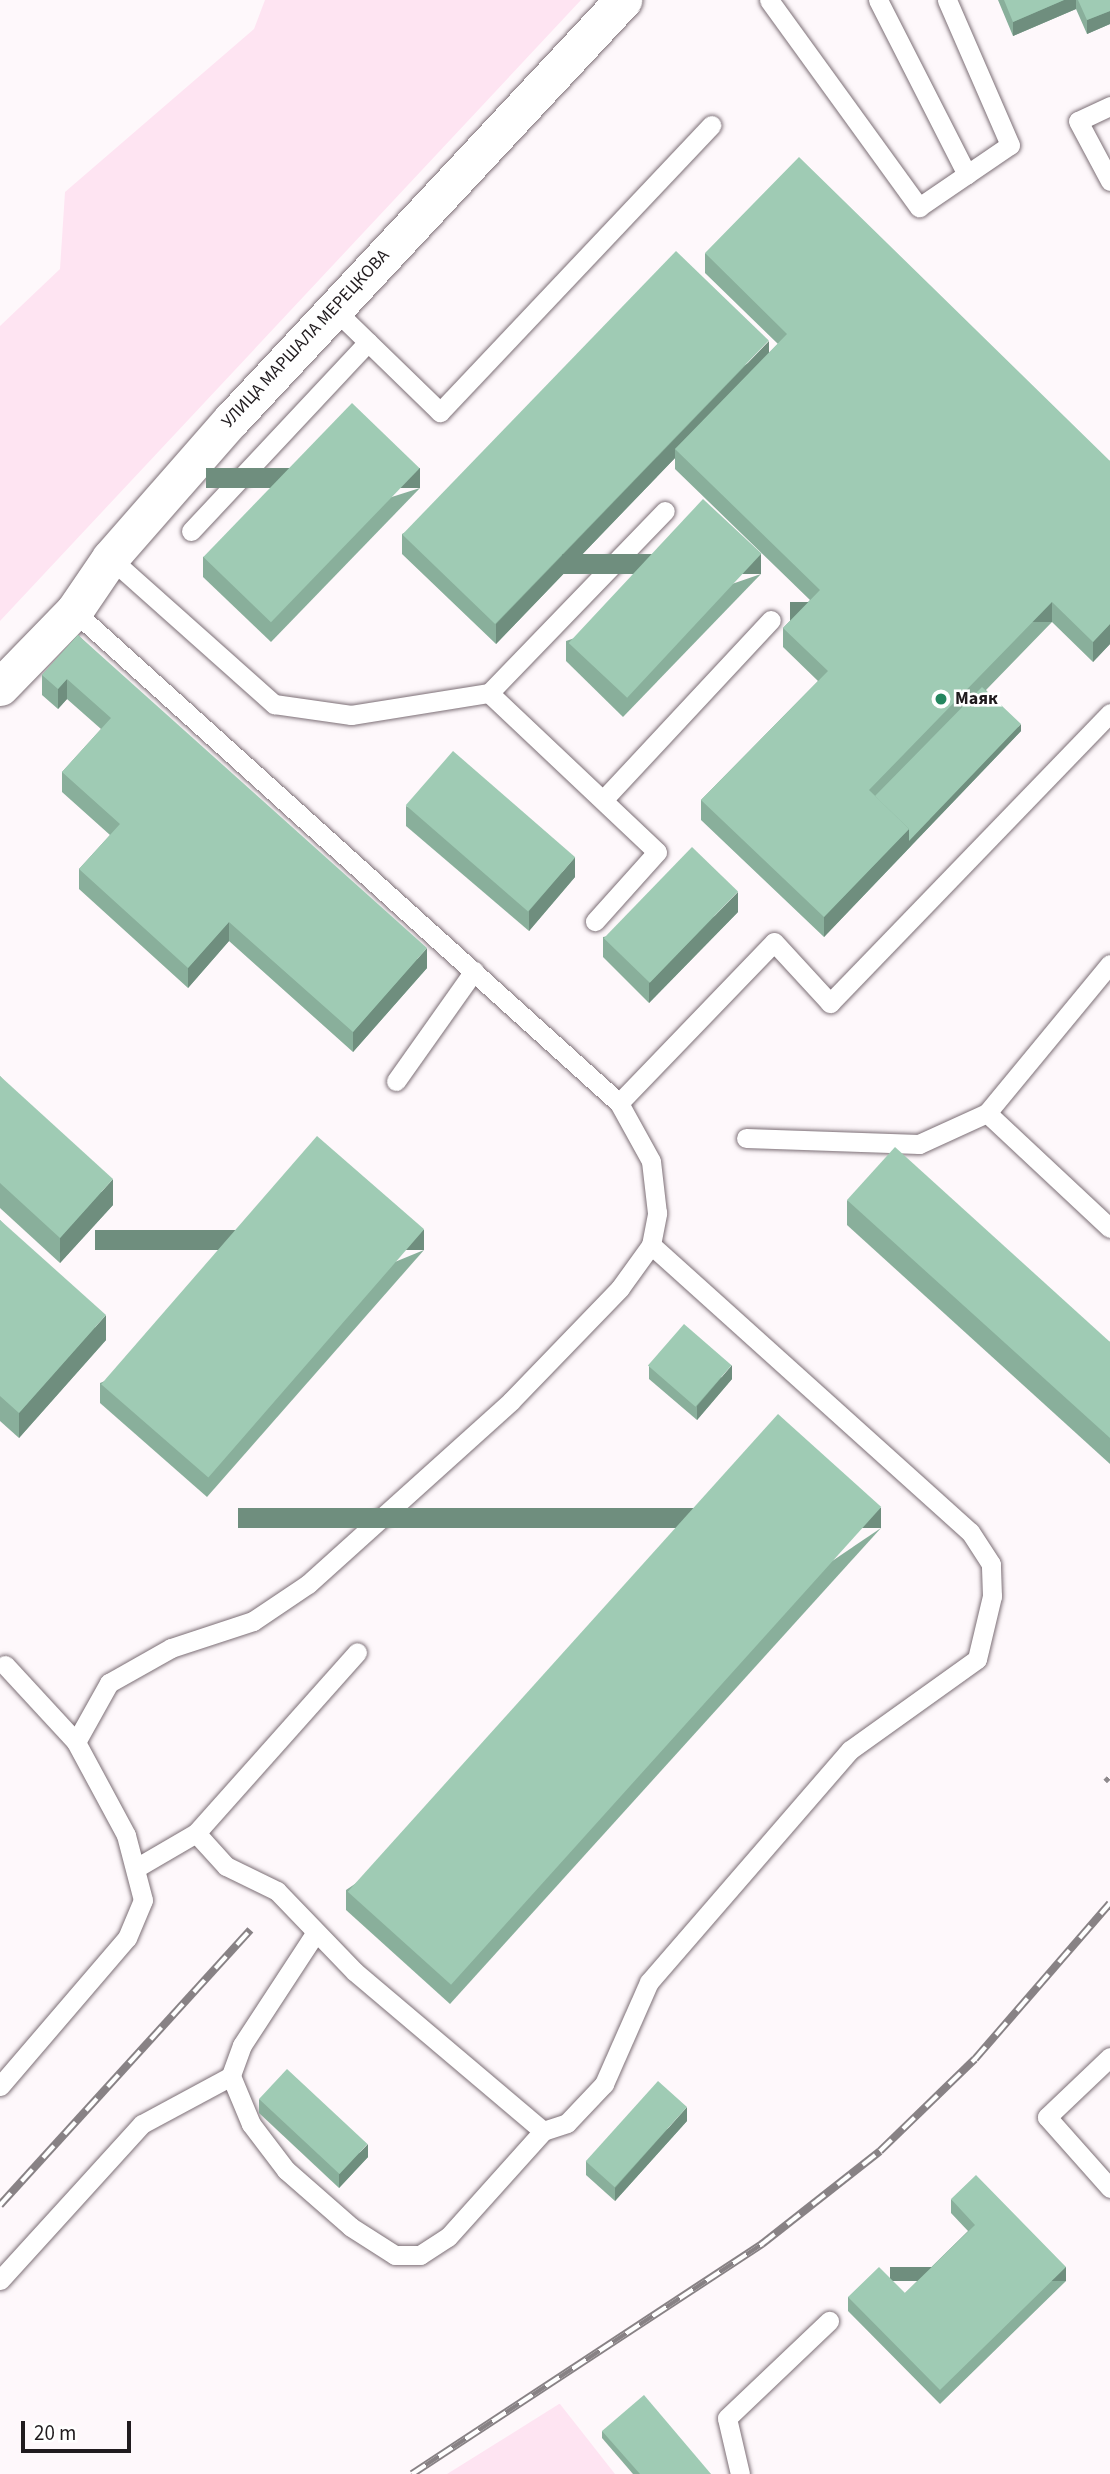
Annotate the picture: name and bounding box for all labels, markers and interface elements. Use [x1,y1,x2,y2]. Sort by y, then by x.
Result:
street label: УЛИЦА МАРШАЛА МЕРЕЦКОВА [218,245,394,433]
place label: Маяк [955,688,998,710]
marker: Маяк [933,691,949,707]
scale bar [24,2408,135,2452]
text: 20 m [34,2418,76,2448]

